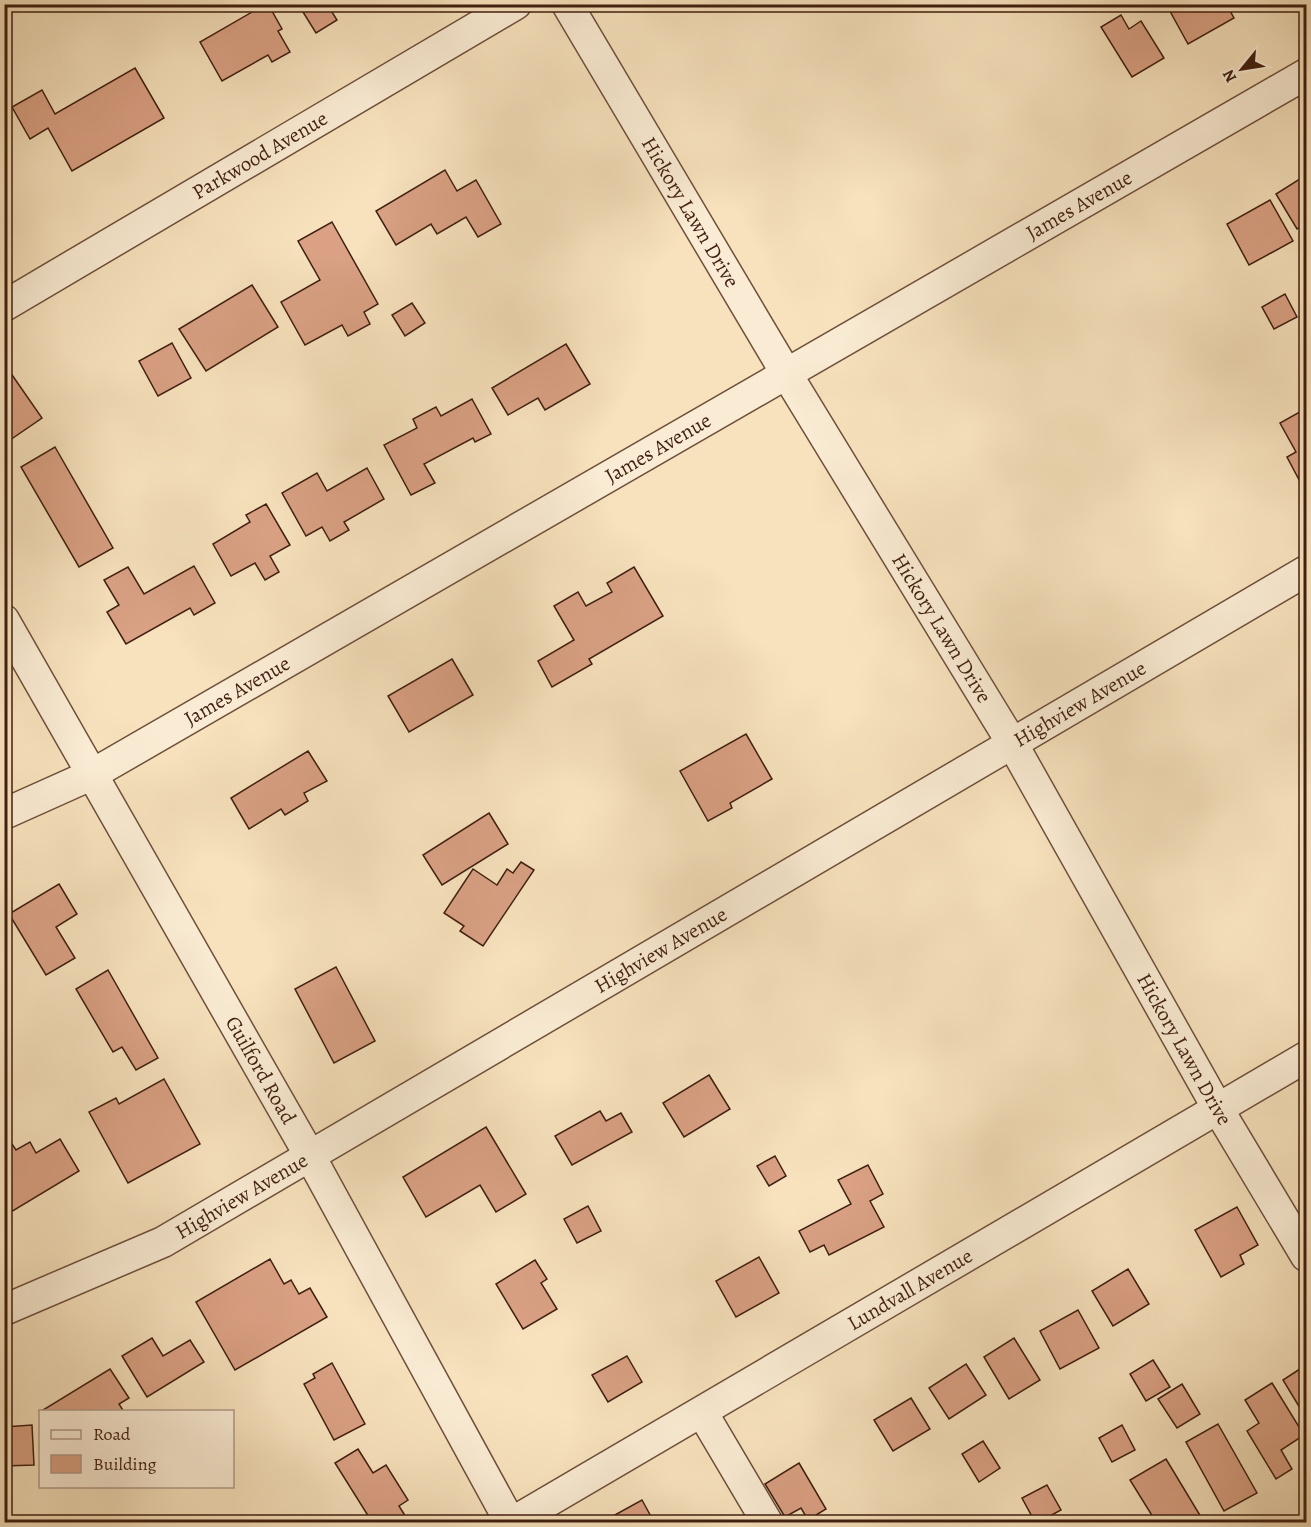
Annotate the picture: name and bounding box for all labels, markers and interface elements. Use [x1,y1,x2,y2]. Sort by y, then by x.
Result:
north arrow [1212,39,1272,99]
text: N [1217,65,1242,87]
street label: Parkwood Avenue [187,104,333,206]
street label: Hickory Lawn Drive [635,132,746,293]
street label: James Avenue [1021,163,1137,247]
street label: James Avenue [600,406,716,489]
street label: Hickory Lawn Drive [885,548,998,708]
street label: James Avenue [179,649,295,732]
street label: Highview Avenue [1008,654,1151,754]
street label: Highview Avenue [589,900,732,1000]
street label: Hickory Lawn Drive [1130,968,1239,1130]
street label: Guilford Road [219,1011,303,1130]
street label: Highview Avenue [170,1146,313,1246]
street label: Lundvall Avenue [842,1242,978,1337]
legend [39,1410,234,1488]
text: Road [93,1422,131,1446]
text: Building [93,1452,157,1476]

